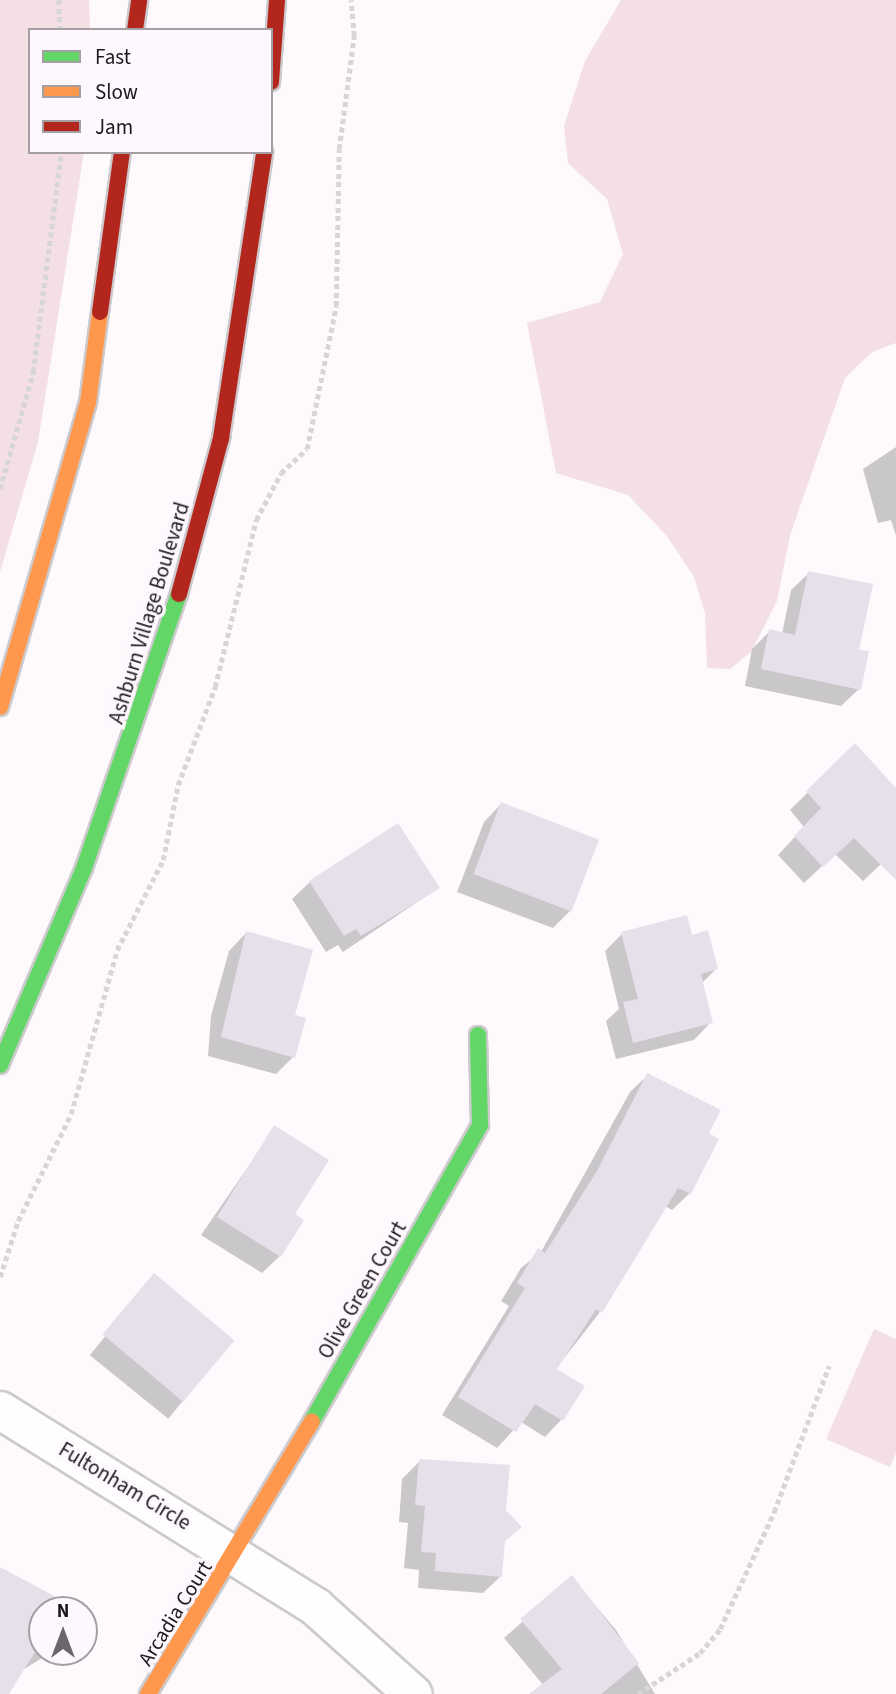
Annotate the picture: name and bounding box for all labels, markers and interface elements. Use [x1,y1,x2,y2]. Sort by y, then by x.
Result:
legend [28,28,273,154]
text: Fast [95,42,131,72]
text: Slow [95,77,138,107]
text: Jam [95,112,133,142]
street label: Ashburn Village Boulevard [103,499,195,727]
street label: Olive Green Court [312,1217,412,1363]
street label: Fultonham Circle [54,1437,196,1535]
street label: Arcadia Court [133,1556,217,1670]
north arrow [28,1596,98,1666]
text: N [57,1598,69,1625]

